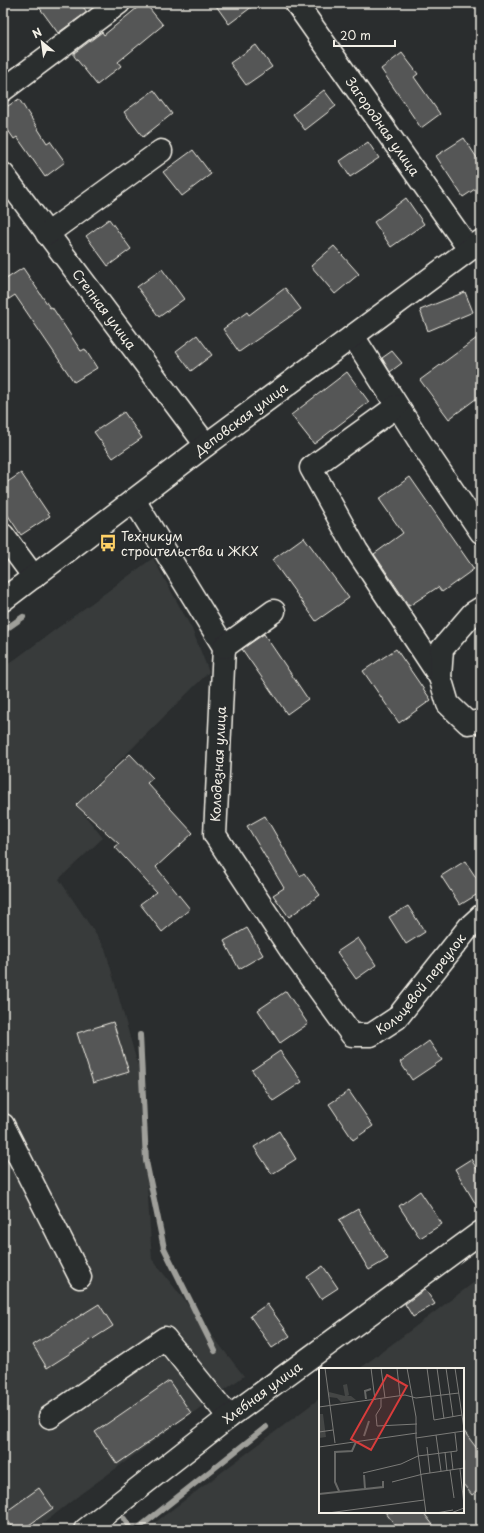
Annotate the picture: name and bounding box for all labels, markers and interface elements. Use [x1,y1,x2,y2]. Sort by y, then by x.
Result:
north arrow [22,22,62,62]
scale bar [334,22,395,48]
text: N [29,23,45,42]
text: 20 m [340,26,371,44]
street label: Загородная улица [342,73,425,180]
street label: Степная улица [68,265,142,354]
street label: Деповская улица [189,377,292,460]
place label: Техникум строительства и ЖКХ [121,526,259,560]
bus stop icon: Техникум строительства и ЖКХ [98,533,118,553]
street label: Колодезная улица [205,705,230,822]
street label: Кольцевой переулок [372,929,470,1039]
street label: Хлебная улица [218,1356,306,1428]
inset map [319,1368,464,1513]

